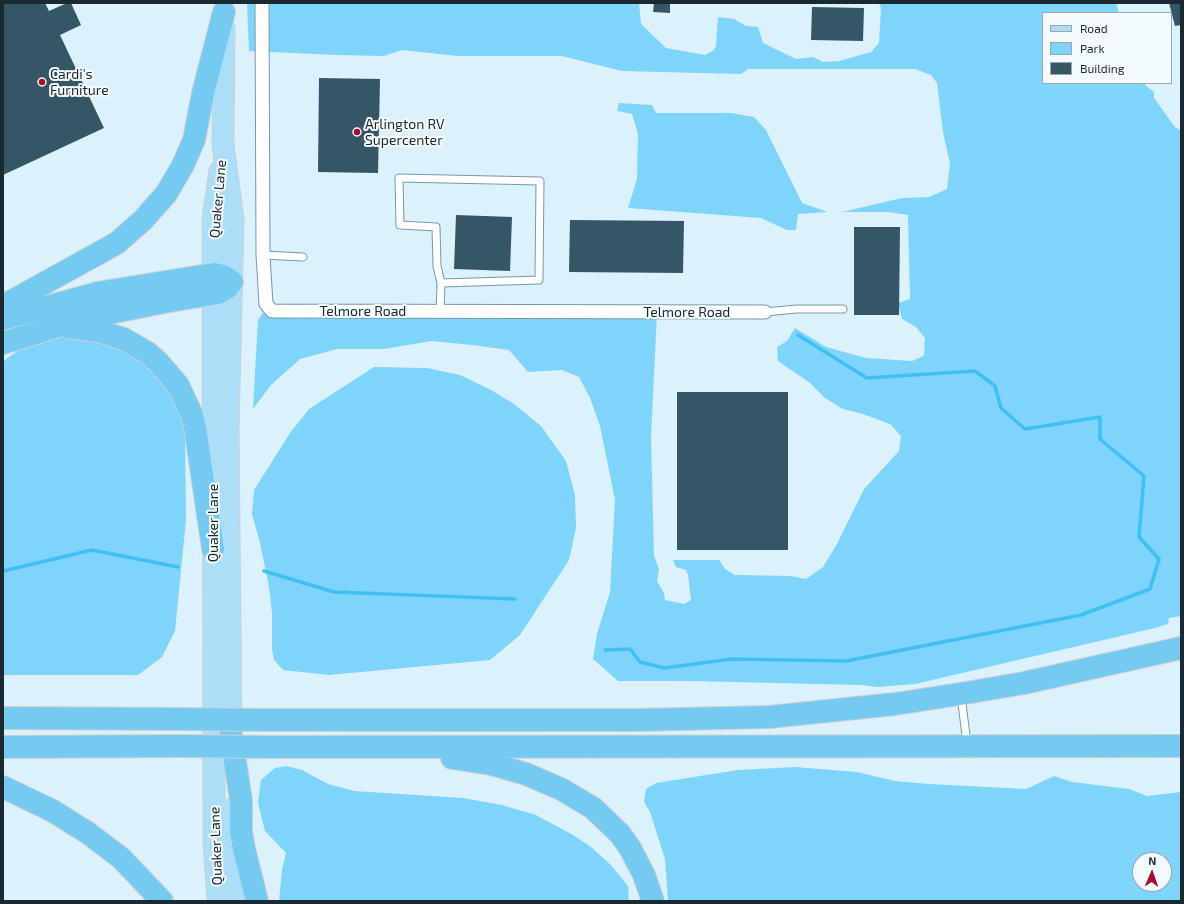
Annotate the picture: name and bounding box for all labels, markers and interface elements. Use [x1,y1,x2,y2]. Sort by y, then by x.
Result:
legend [1042,12,1172,84]
text: Road [1080,21,1108,35]
text: Park [1080,41,1105,55]
text: Building [1080,61,1124,75]
place label: Cardi's Furniture [50,66,109,98]
marker: Cardi's Furniture [37,77,47,87]
place label: Arlington RV Supercenter [365,116,445,148]
marker: Arlington RV Supercenter [352,127,362,137]
street label: Quaker Lane [206,159,230,239]
street label: Telmore Road [320,303,406,319]
street label: Telmore Road [644,304,730,320]
street label: Quaker Lane [205,484,221,562]
street label: Quaker Lane [206,806,226,886]
north arrow [1132,852,1172,892]
text: N [1148,854,1157,867]

